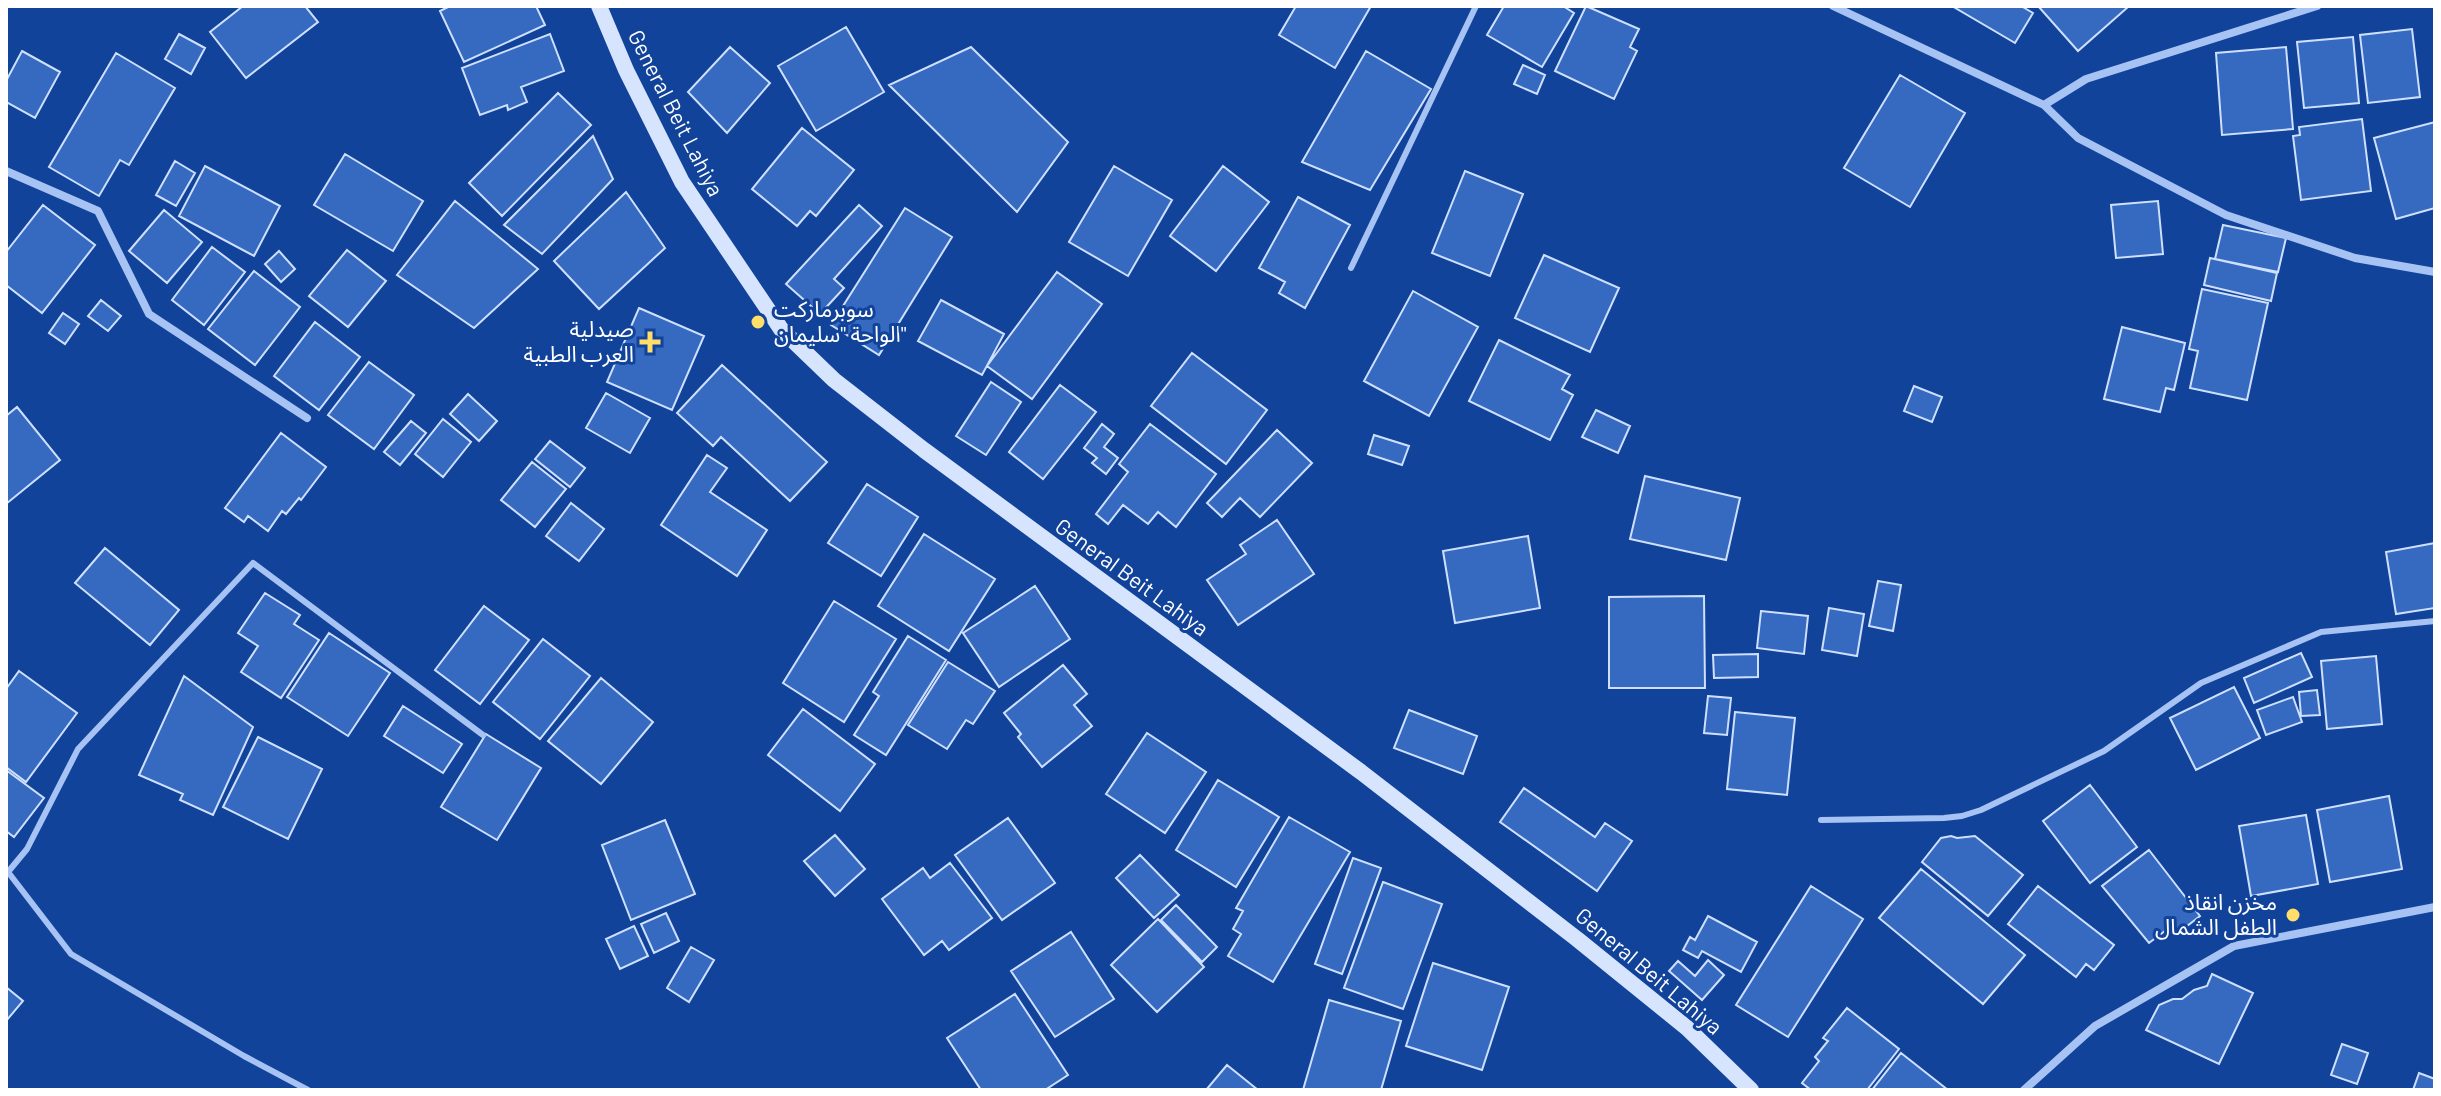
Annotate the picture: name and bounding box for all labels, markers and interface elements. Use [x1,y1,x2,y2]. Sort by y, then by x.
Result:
street label: General Beit Lahiya [624,25,730,200]
place label: سوبرماركت الواحة "سليمان" [774,295,907,347]
marker: سوبرماركت الواحة "سليمان" [749,313,767,331]
place label: صيدلية العرب الطبية [524,315,634,367]
marker: صيدلية العرب الطبية [641,333,659,351]
street label: General Beit Lahiya [1051,512,1214,641]
place label: مخزن انقاذ الطفل الشمال [2155,888,2277,940]
street label: General Beit Lahiya [1571,901,1728,1039]
marker: مخزن انقاذ الطفل الشمال [2284,906,2302,924]

